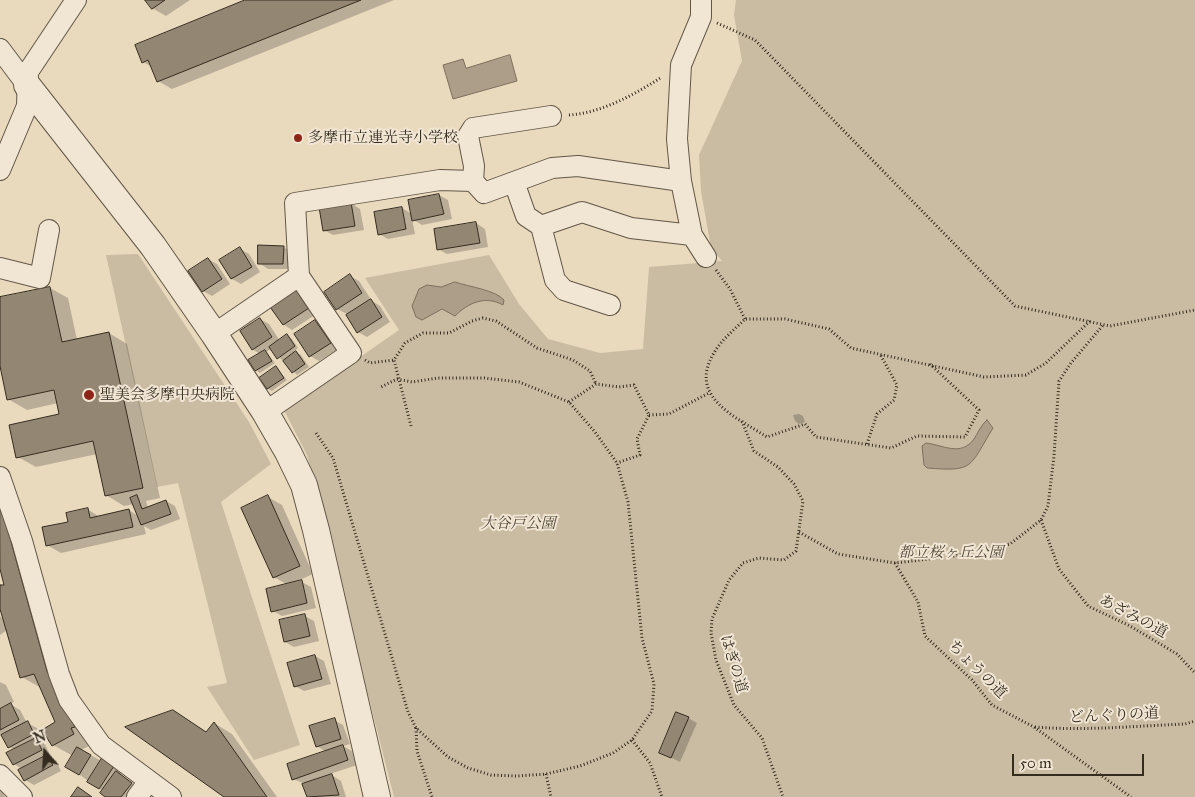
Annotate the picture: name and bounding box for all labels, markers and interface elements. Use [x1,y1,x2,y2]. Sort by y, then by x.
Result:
place label: 多摩市立連光寺小学校 [308,129,458,147]
marker: 多摩市立連光寺小学校 [292,132,304,144]
place label: 聖美会多摩中央病院 [100,386,235,404]
marker: 聖美会多摩中央病院 [82,388,96,402]
park label: 大谷戸公園 [481,515,555,533]
park label: 都立桜ヶ丘公園 [899,544,1003,562]
street label: あざみの道 [1096,591,1170,643]
street label: はぎの道 [716,633,750,695]
street label: ちょうの道 [944,637,1010,703]
street label: どんぐりの道 [1069,705,1159,727]
north arrow [20,727,70,777]
text: N [32,727,48,747]
scale bar [1015,744,1148,776]
text: 50 m [1020,754,1052,772]

